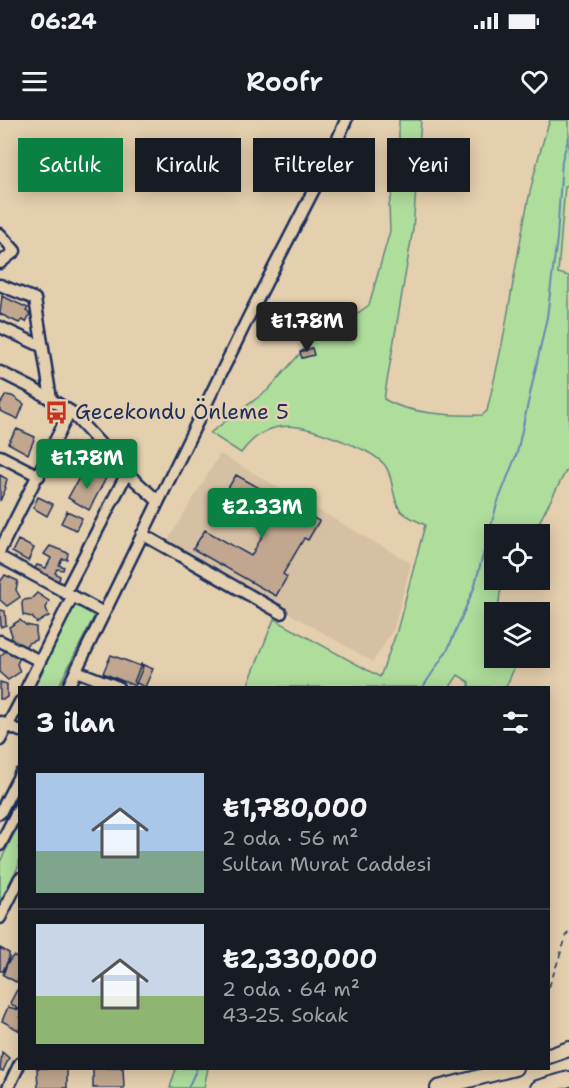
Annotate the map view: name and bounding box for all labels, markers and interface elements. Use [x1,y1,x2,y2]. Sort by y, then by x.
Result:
text: 06:24 [30,7,97,36]
text: Roofr [246,63,323,100]
icon: menu [18,65,51,98]
icon: heart [518,65,551,98]
chip: Satılık [18,138,123,192]
chip: Kiralık [135,138,241,192]
chip: Filtreler [253,138,375,192]
chip: Yeni [387,138,470,192]
pin: ₺1.78M [258,302,356,353]
text: ₺1.78M [270,308,344,334]
place label: Gecekondu Önleme 5 [75,398,289,426]
bus stop icon: Gecekondu Önleme 5 [44,399,70,425]
pin: ₺1.78M [38,439,136,490]
text: ₺1.78M [50,445,124,471]
pin: ₺2.33M [213,488,311,539]
text: ₺2.33M [222,494,302,520]
map controls [484,524,550,668]
button: locate [484,524,550,590]
button: layers [484,602,550,668]
text: 3 ilan [36,705,115,740]
icon: filters [499,706,532,739]
text: ₺1,780,000 [222,790,368,825]
icon: home [84,797,156,869]
text: 2 oda · 56 m² [222,825,359,851]
text: Sultan Murat Caddesi [222,851,432,877]
text: ₺2,330,000 [222,941,378,976]
icon: home [84,948,156,1020]
text: 2 oda · 64 m² [222,976,360,1002]
text: 43-25. Sokak [222,1002,349,1028]

